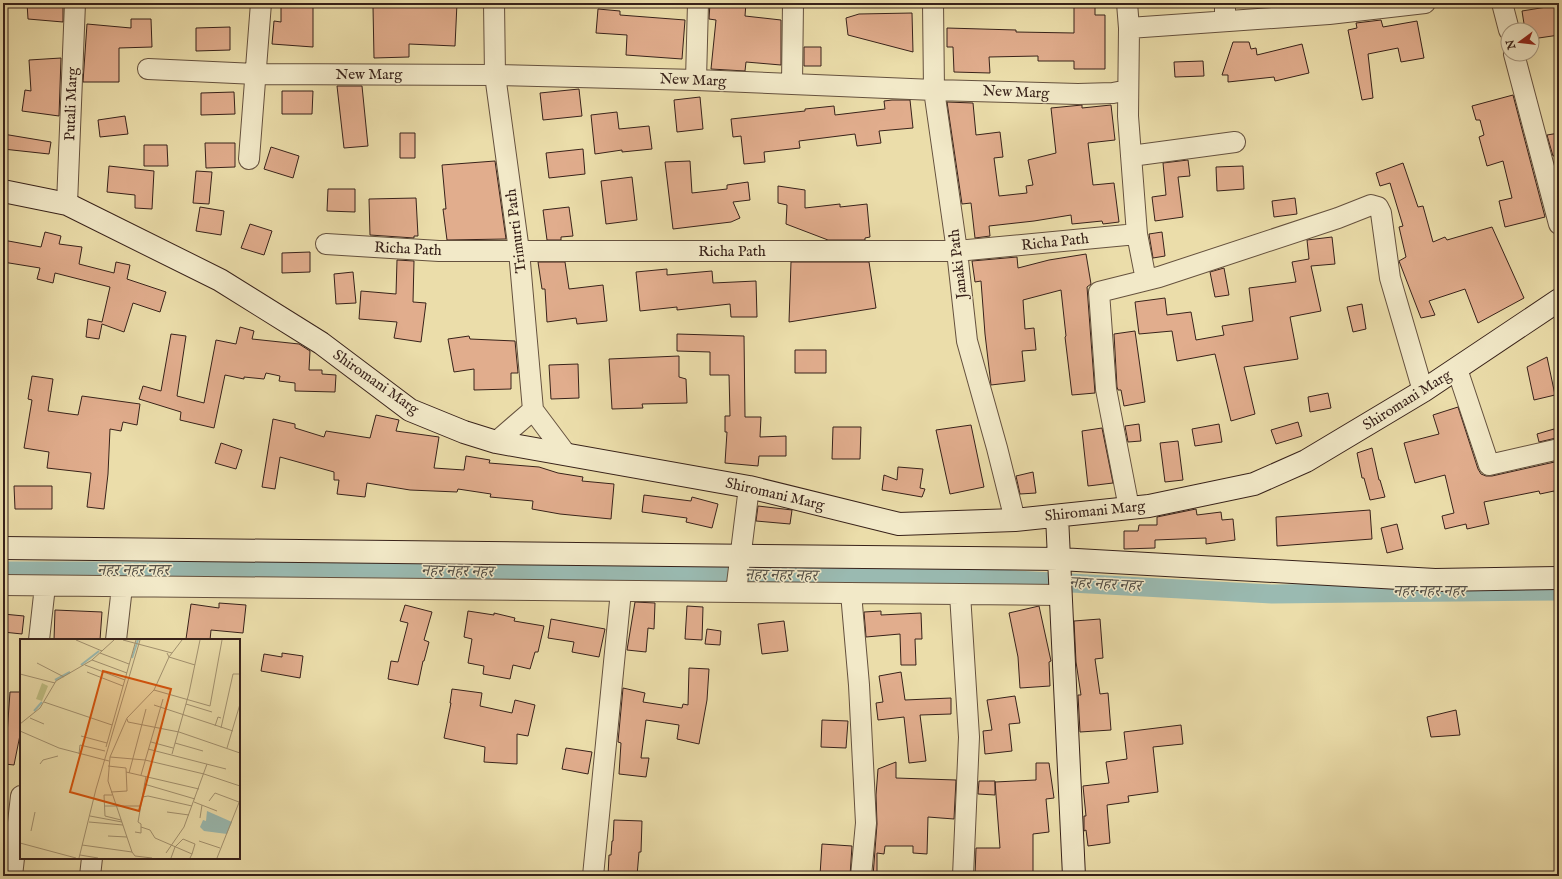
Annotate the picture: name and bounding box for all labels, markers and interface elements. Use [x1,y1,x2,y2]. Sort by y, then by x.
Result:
north arrow [1500,22,1540,62]
text: N [1503,37,1520,52]
street label: New Marg [336,65,403,84]
street label: Putali Marg [60,66,82,141]
street label: New Marg [659,69,728,91]
street label: New Marg [982,81,1051,103]
street label: Trimurti Path [501,188,531,274]
street label: Janaki Path [944,228,972,302]
street label: Richa Path [1020,229,1090,255]
street label: Richa Path [374,238,442,260]
street label: Richa Path [698,242,766,261]
street label: Shiromani Marg [329,345,423,419]
street label: Shiromani Marg [1359,365,1456,435]
street label: Shiromani Marg [724,473,827,515]
street label: Shiromani Marg [1044,496,1147,526]
water label: नहर नहर नहर [97,561,172,581]
water label: नहर नहर नहर [421,561,496,583]
water label: नहर नहर नहर [745,565,820,587]
water label: नहर नहर नहर [1069,573,1144,597]
water label: नहर नहर नहर [1393,582,1468,602]
inset map [20,639,240,859]

